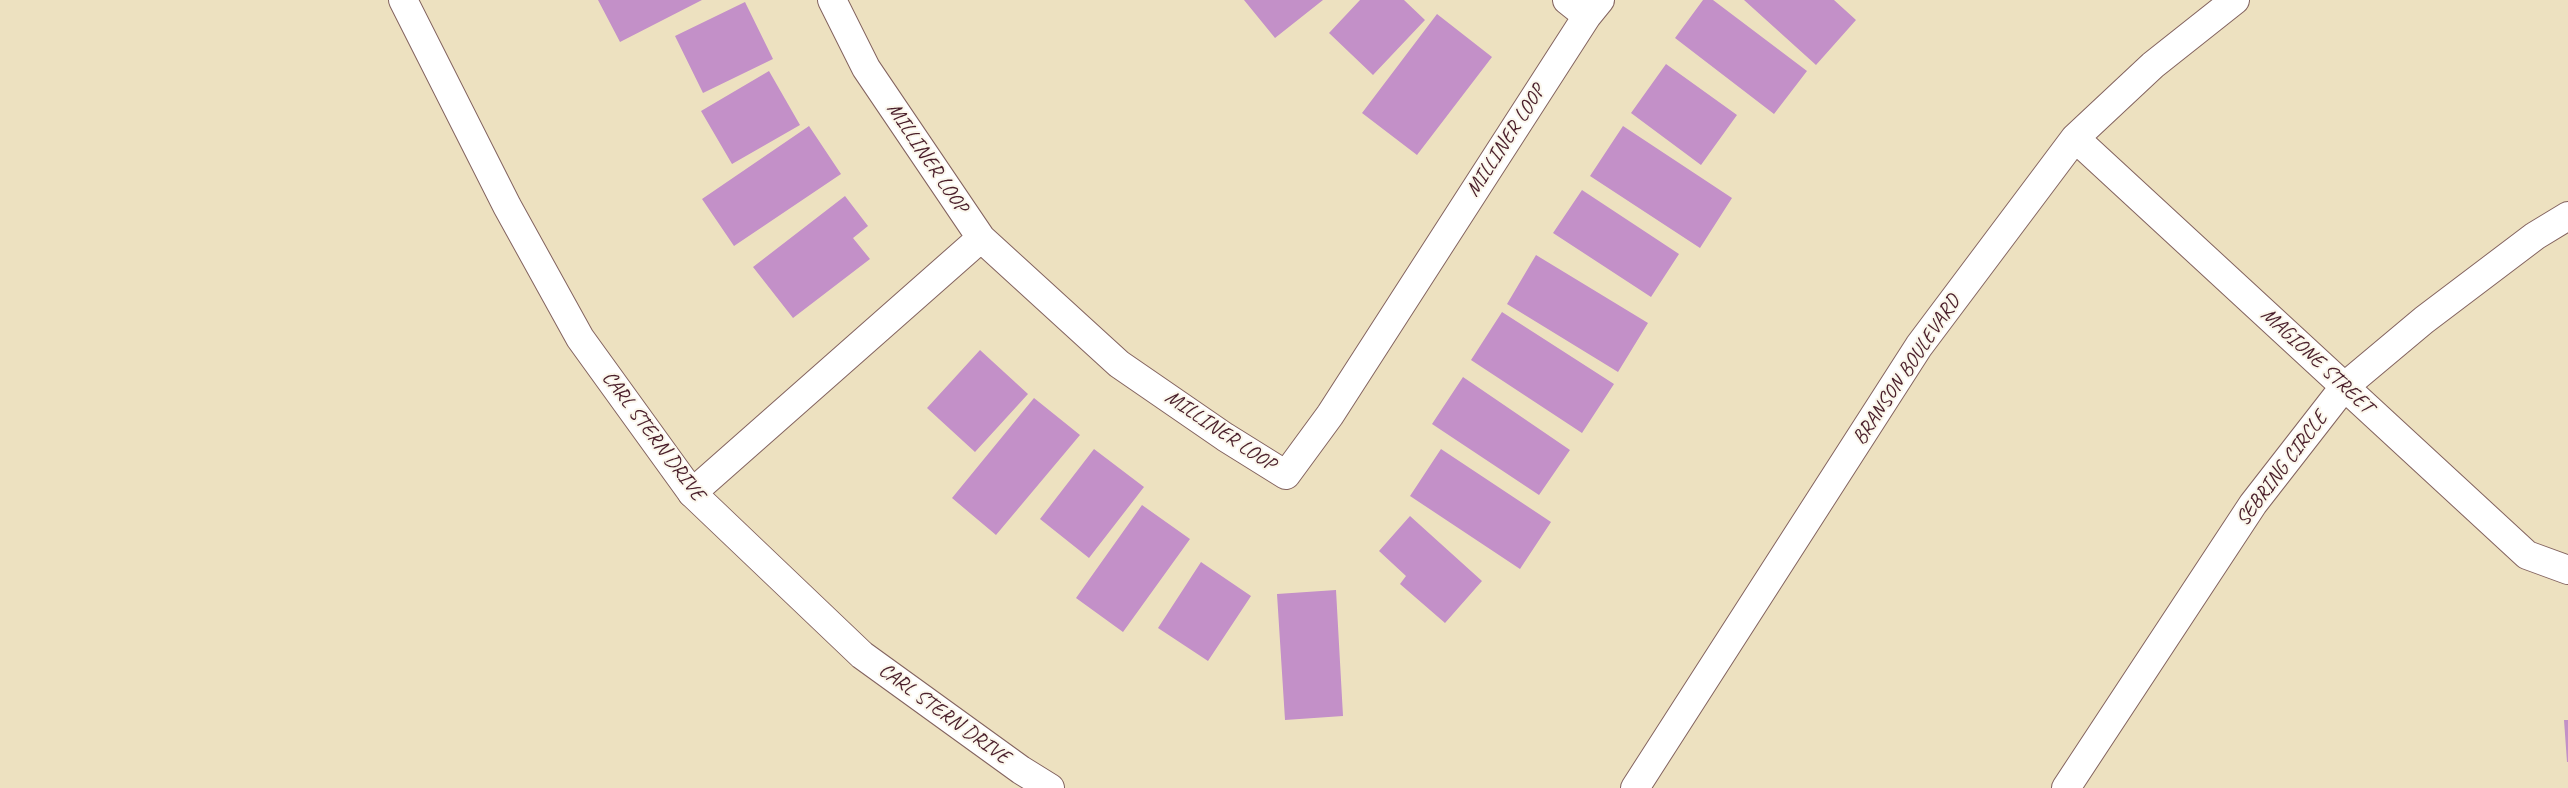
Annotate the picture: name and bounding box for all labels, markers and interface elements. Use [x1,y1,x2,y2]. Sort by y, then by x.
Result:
street label: MILLINER LOOP [1461,81,1551,201]
street label: MILLINER LOOP [881,98,973,218]
street label: BRANSON BOULEVARD [1848,290,1966,450]
street label: MAGIONE STREET [2255,302,2379,420]
street label: CARL STERN DRIVE [596,366,710,506]
street label: MILLINER LOOP [1160,385,1280,477]
street label: SEBRING CIRCLE [2231,407,2333,531]
street label: CARL STERN DRIVE [874,658,1014,770]

